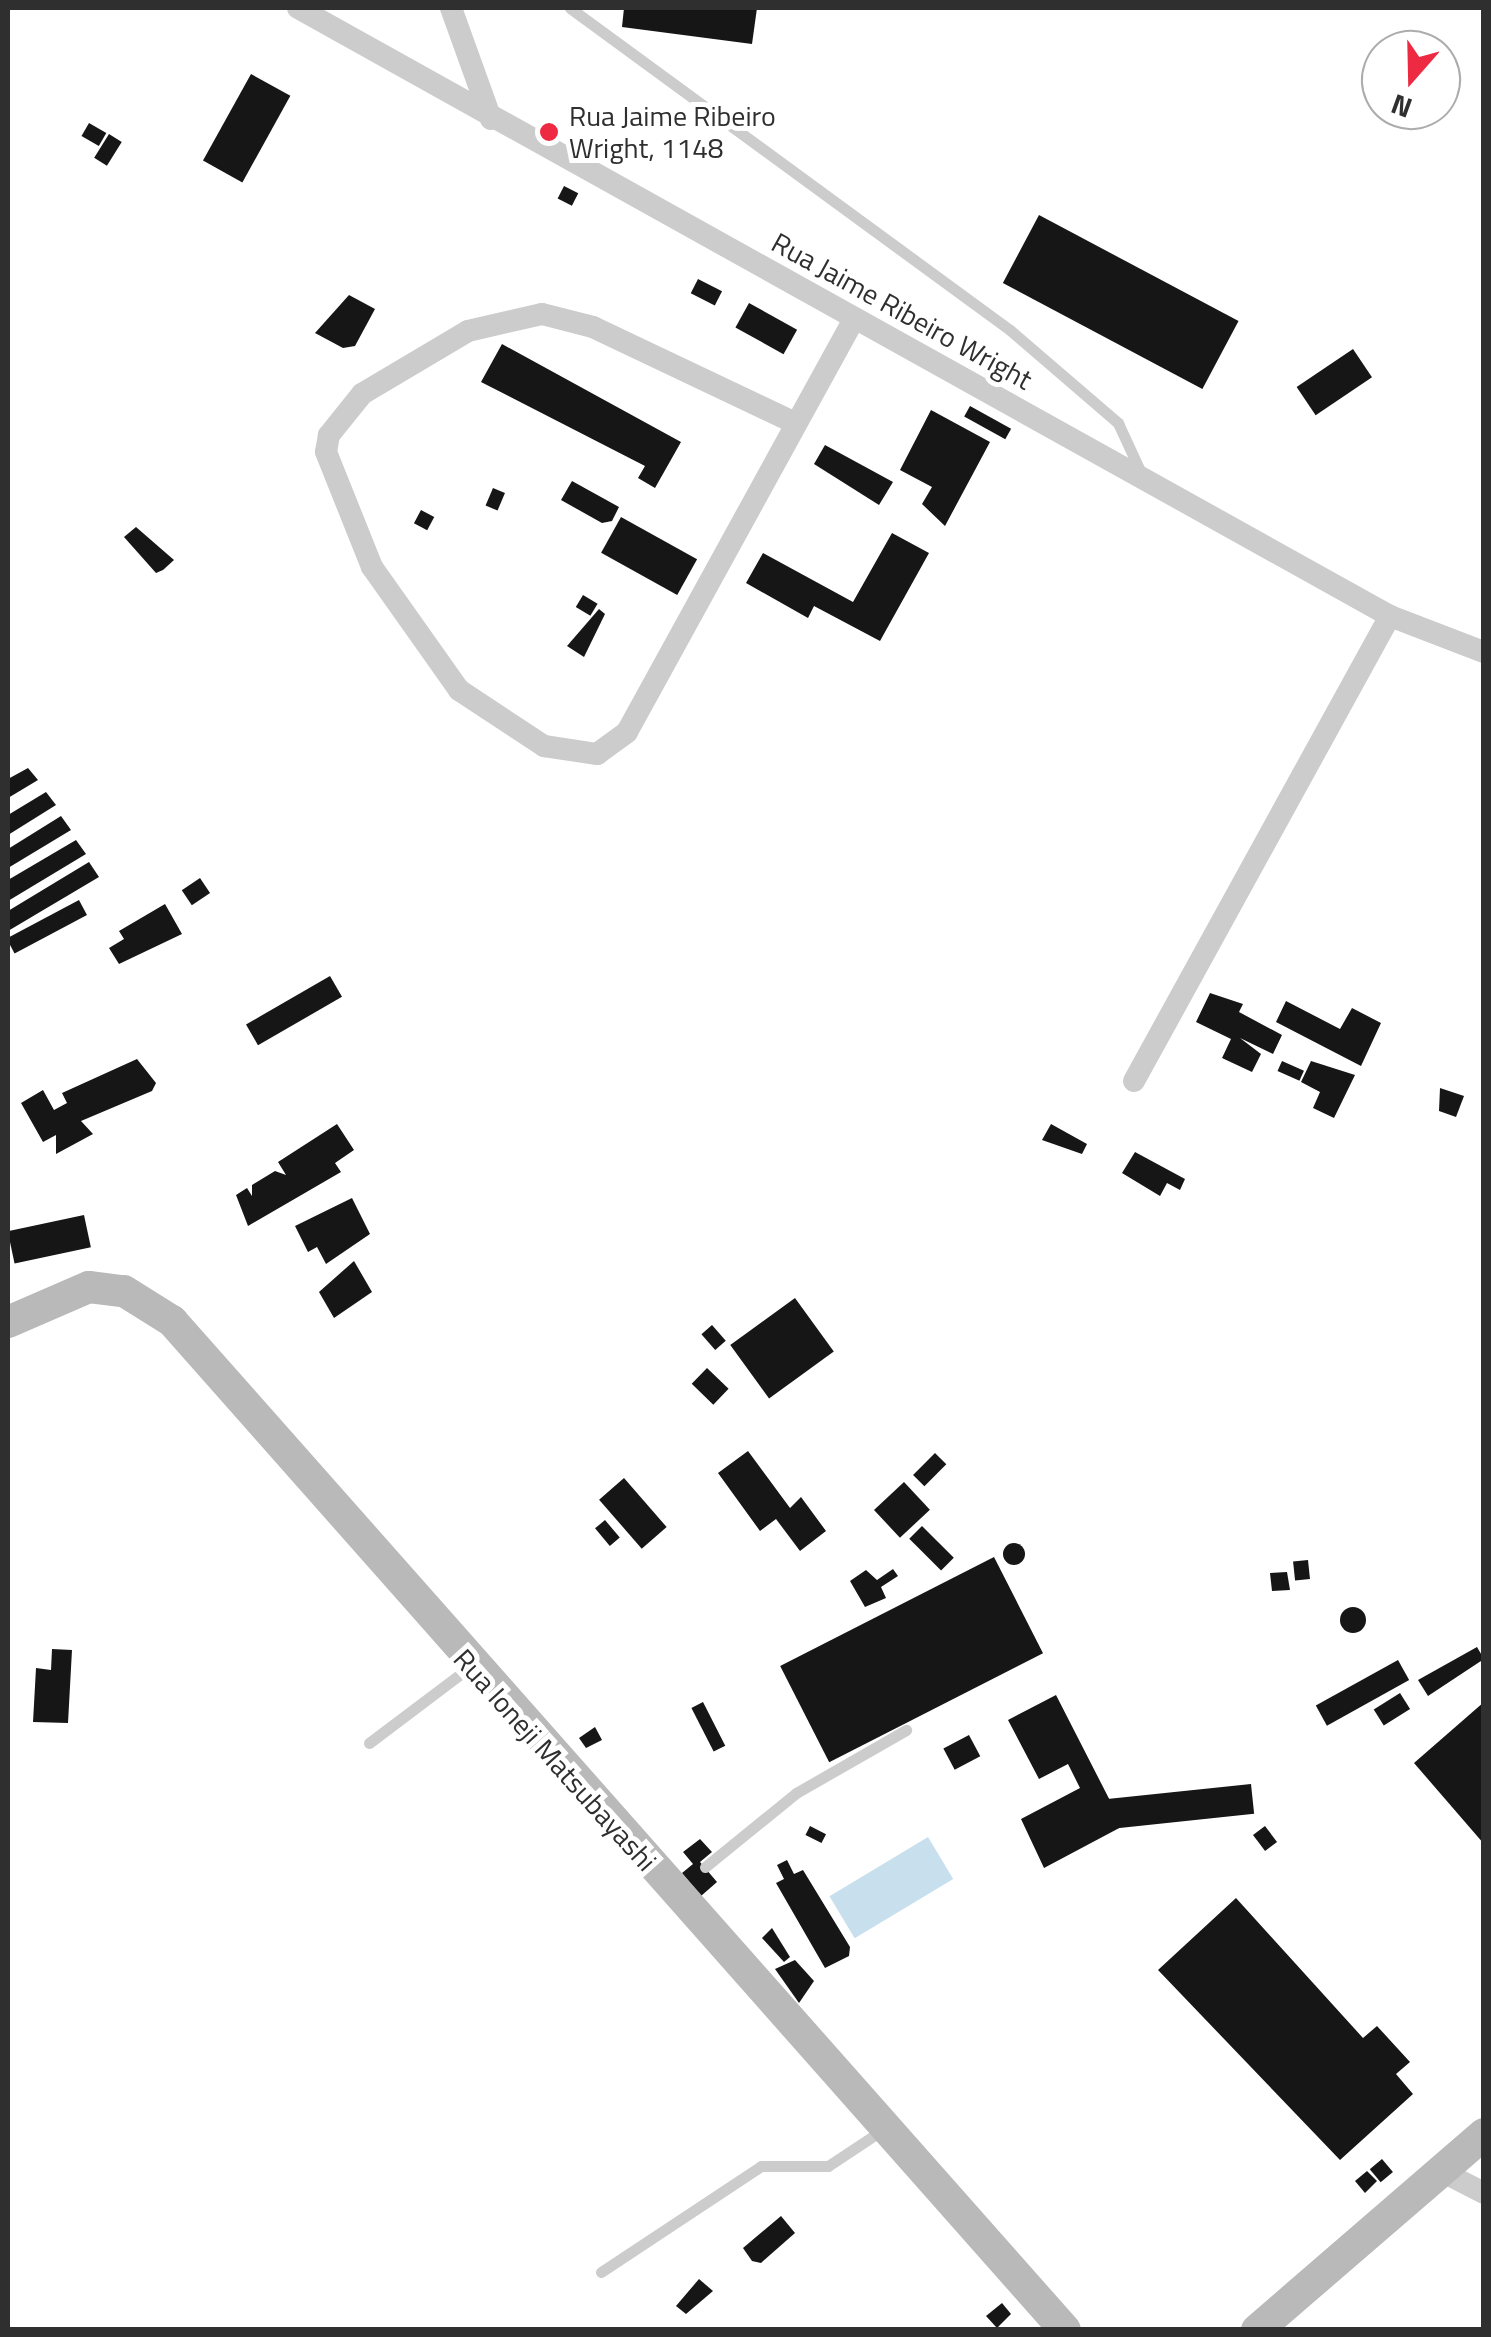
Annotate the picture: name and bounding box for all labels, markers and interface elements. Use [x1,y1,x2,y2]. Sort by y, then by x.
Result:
north arrow [1361,30,1461,130]
text: N [1385,83,1418,130]
place label: Rua Jaime Ribeiro Wright, 1148 [569,99,776,165]
marker: Rua Jaime Ribeiro Wright, 1148 [538,121,560,143]
street label: Rua Jaime Ribeiro Wright [766,225,1038,397]
street label: Rua Ioneji Matsubayashi [447,1642,663,1878]

